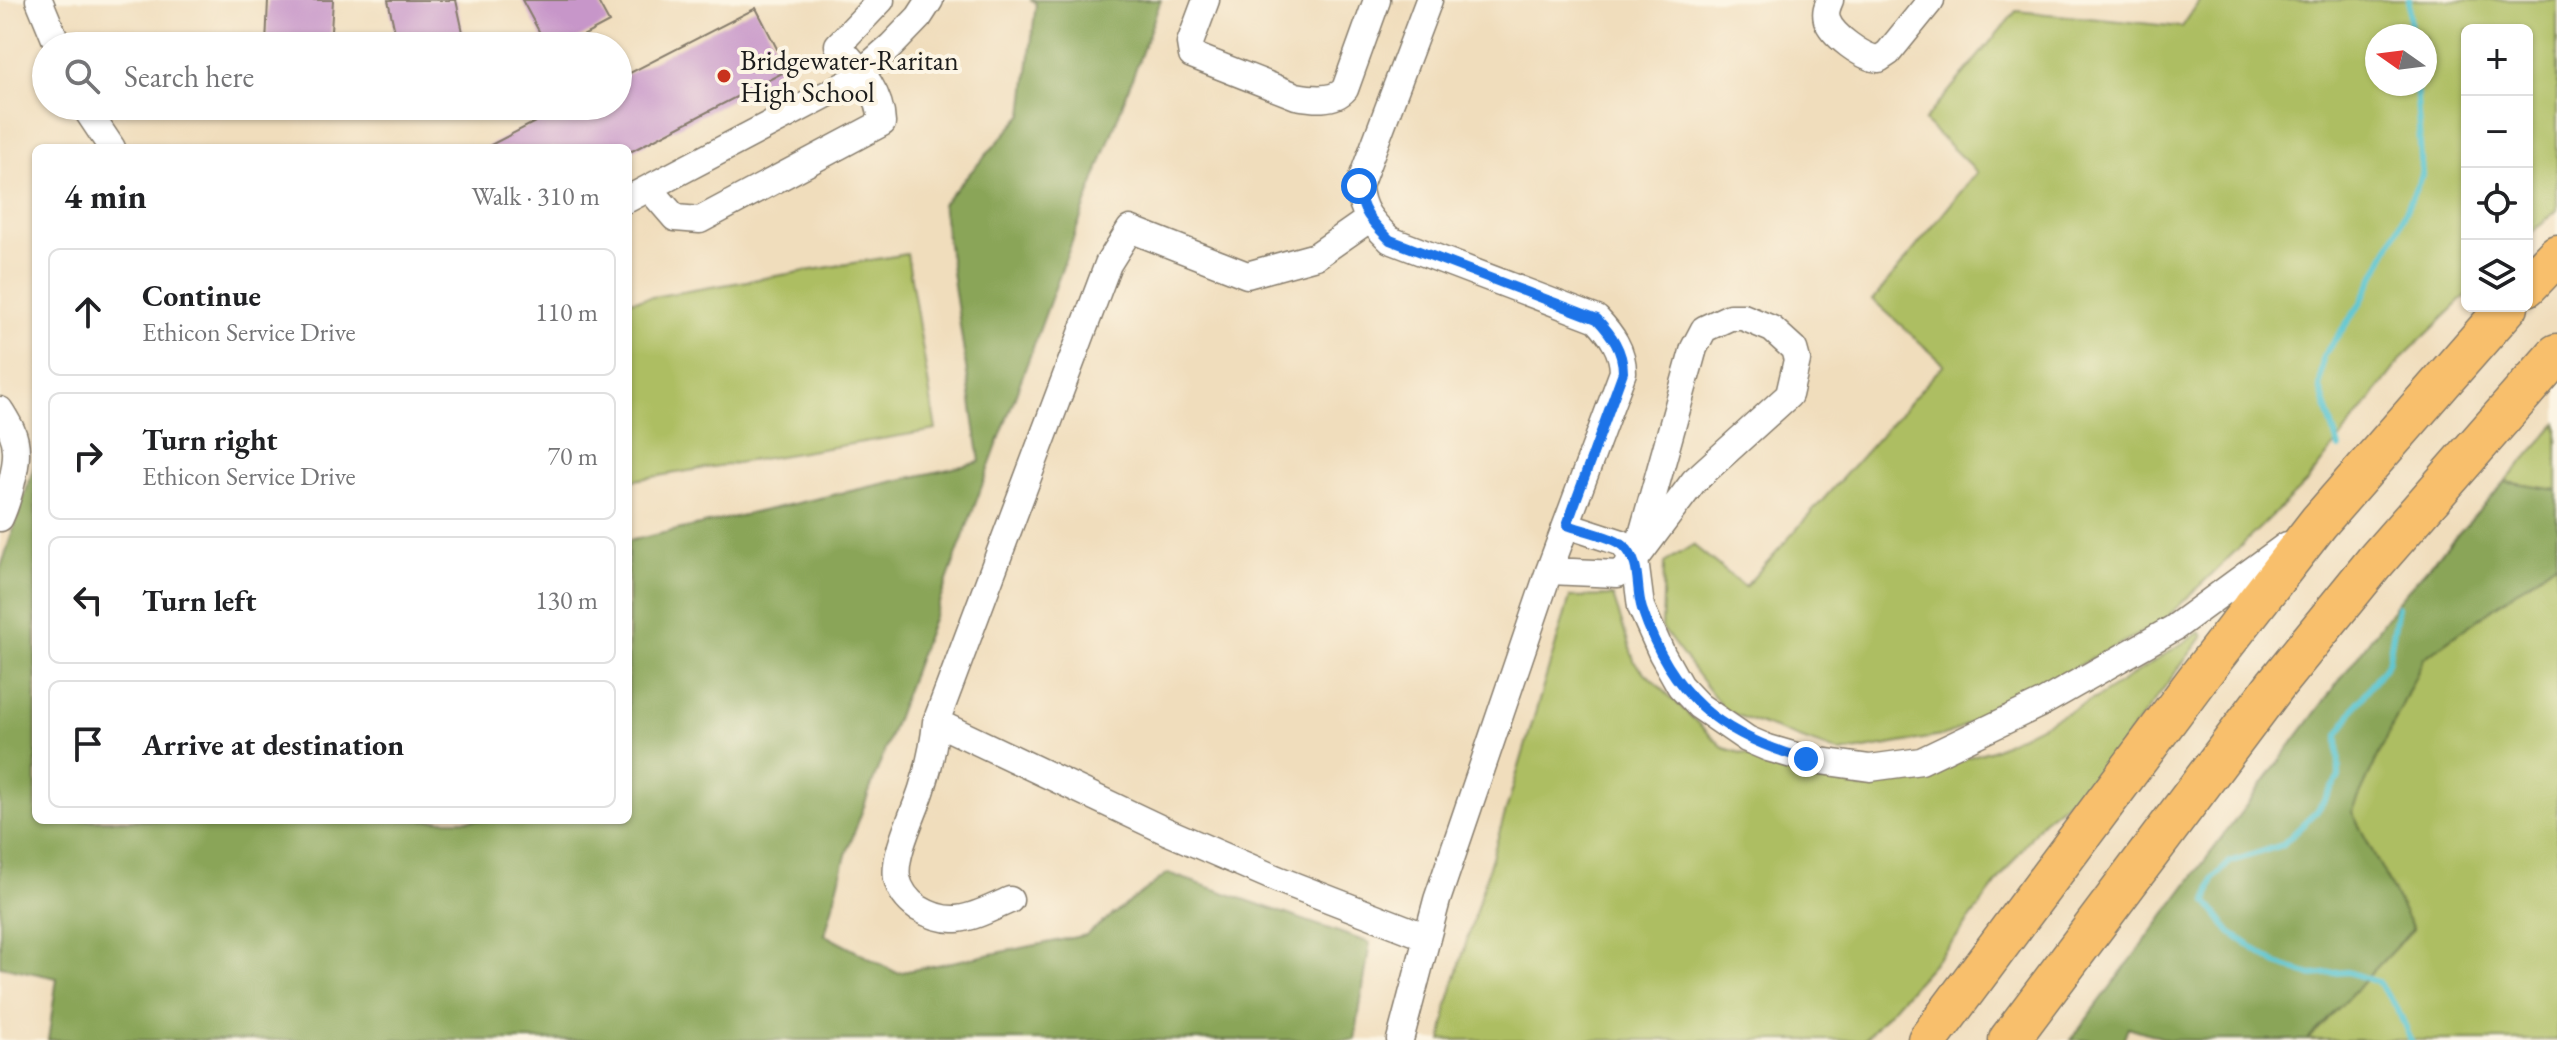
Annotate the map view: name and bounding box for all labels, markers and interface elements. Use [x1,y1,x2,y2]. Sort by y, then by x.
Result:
north arrow [2365,24,2437,96]
map controls [2461,24,2533,312]
button: + [2461,24,2533,96]
search box [32,32,632,120]
place label: Bridgewater-Raritan High School [740,42,959,110]
icon: search [60,54,104,98]
text: Search here [124,57,254,96]
marker: Bridgewater-Raritan High School [715,67,733,85]
button: − [2461,96,2533,168]
route start [1341,168,1377,204]
button: locate [2461,168,2533,240]
text: 4 min [64,174,147,218]
text: Walk · 310 m [472,179,600,213]
button: layers [2461,240,2533,312]
text: Continue [142,276,261,315]
icon: ahead [66,290,110,334]
text: 110 m [535,295,598,329]
text: Ethicon Service Drive [142,315,356,349]
text: Turn right [142,420,278,459]
icon: right [66,434,110,478]
text: 70 m [548,439,598,473]
text: Ethicon Service Drive [142,459,356,493]
icon: left [66,578,110,622]
text: Turn left [142,581,256,620]
text: 130 m [535,583,598,617]
icon: arrive [66,722,110,766]
text: Arrive at destination [142,725,404,764]
route end [1788,741,1824,777]

